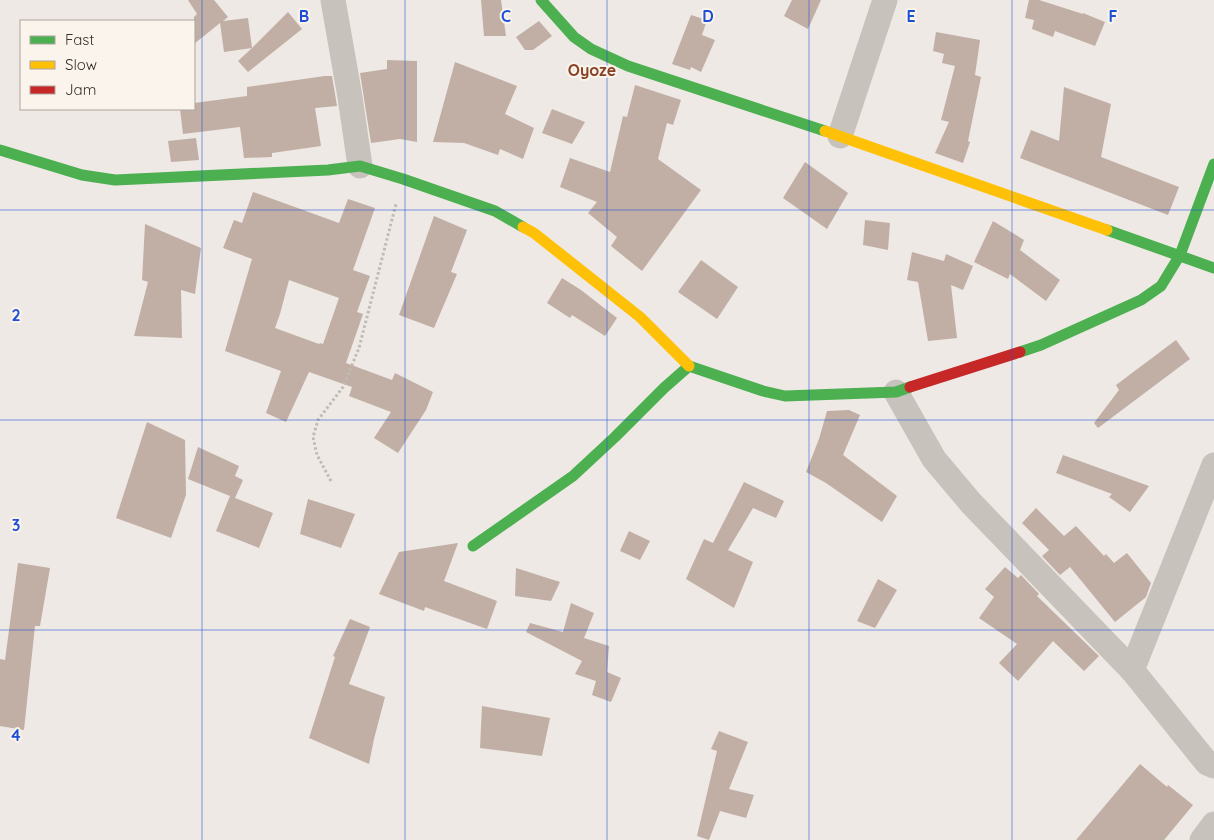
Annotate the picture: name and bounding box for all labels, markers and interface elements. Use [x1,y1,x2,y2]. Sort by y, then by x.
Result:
text: B [299,6,309,26]
text: C [501,6,511,26]
text: D [702,6,714,26]
text: E [906,6,916,26]
text: F [1109,6,1118,26]
legend [20,20,195,110]
text: Fast [65,30,94,49]
text: Slow [65,55,97,74]
district label: Oyoze [568,60,616,80]
text: Jam [65,80,96,99]
text: 2 [11,305,21,325]
text: 3 [12,515,20,535]
text: 4 [11,725,21,745]

